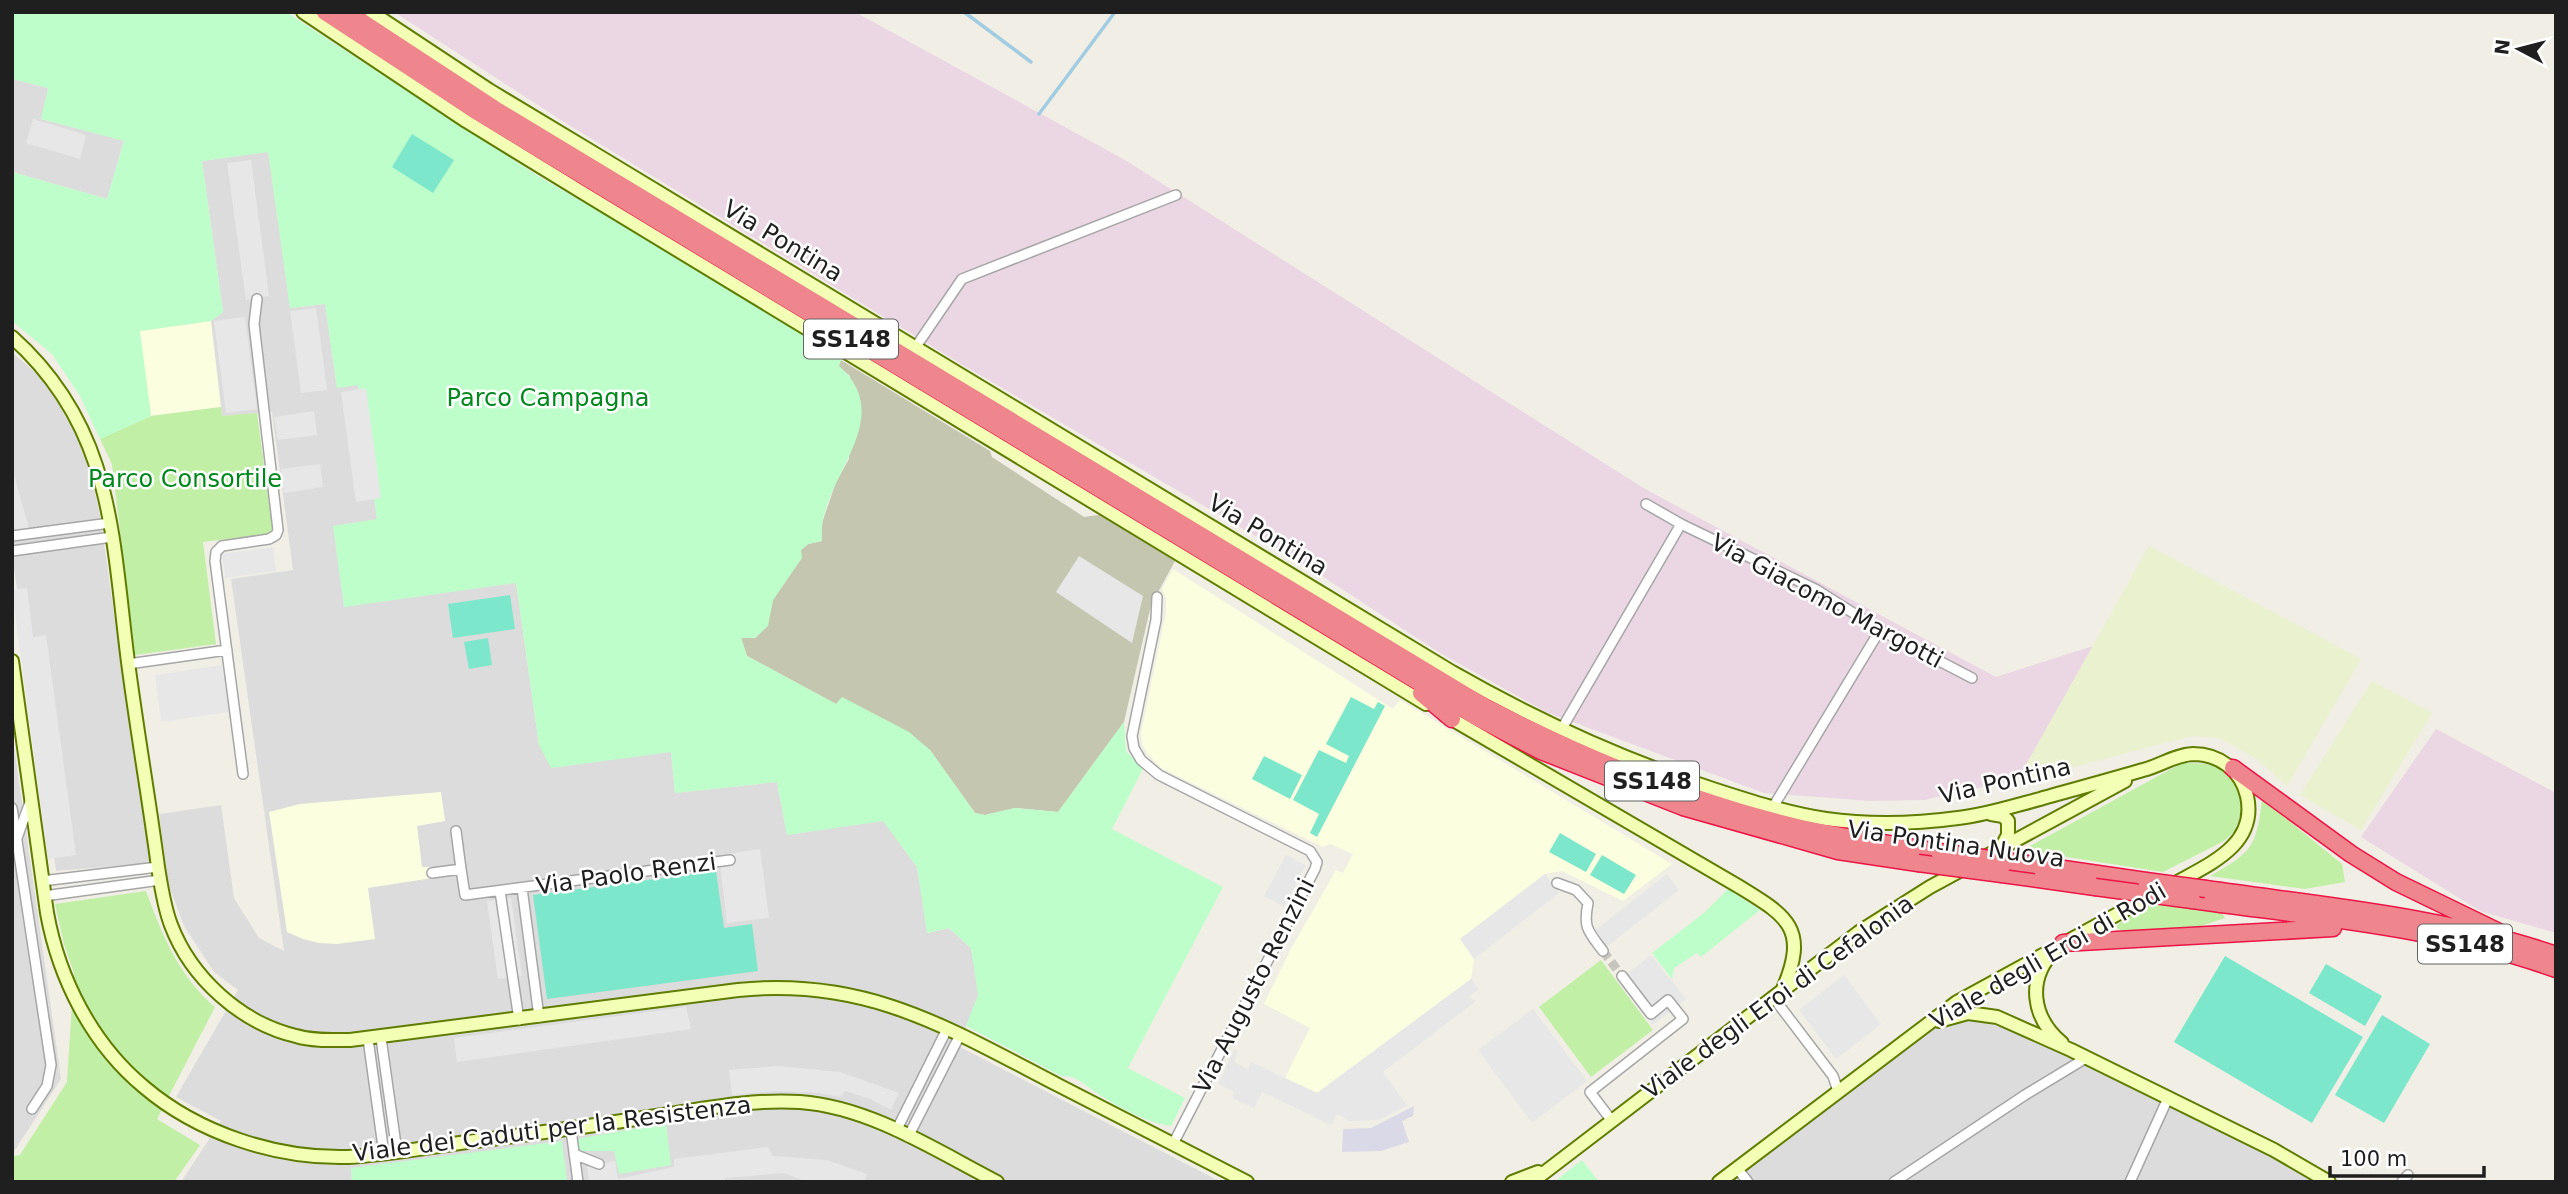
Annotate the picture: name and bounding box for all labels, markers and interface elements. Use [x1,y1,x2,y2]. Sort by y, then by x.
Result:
north arrow [2484,14,2554,84]
text: N [2490,38,2514,56]
street label: Via Pontina [718,194,848,288]
road number: SS148 [804,320,898,358]
park label: Parco Campagna [447,384,649,412]
park label: Parco Consortile [88,465,282,493]
street label: Via Pontina [1203,488,1333,582]
street label: Via Giacomo Margotti [1706,528,1948,674]
street label: Via Pontina [1936,752,2074,810]
road number: SS148 [1605,762,1699,800]
street label: Via Pontina Nuova [1846,815,2066,873]
street label: Via Paolo Renzi [534,848,718,900]
street label: Via Augusto Renzini [1188,874,1320,1098]
street label: Viale degli Eroi di Rodi [1925,877,2171,1035]
street label: Viale degli Eroi di Cefalonia [1637,889,1919,1105]
road number: SS148 [2418,925,2512,964]
street label: Viale dei Caduti per la Resistenza [351,1091,753,1167]
scale bar [2330,1134,2484,1178]
text: 100 m [2340,1147,2407,1171]

